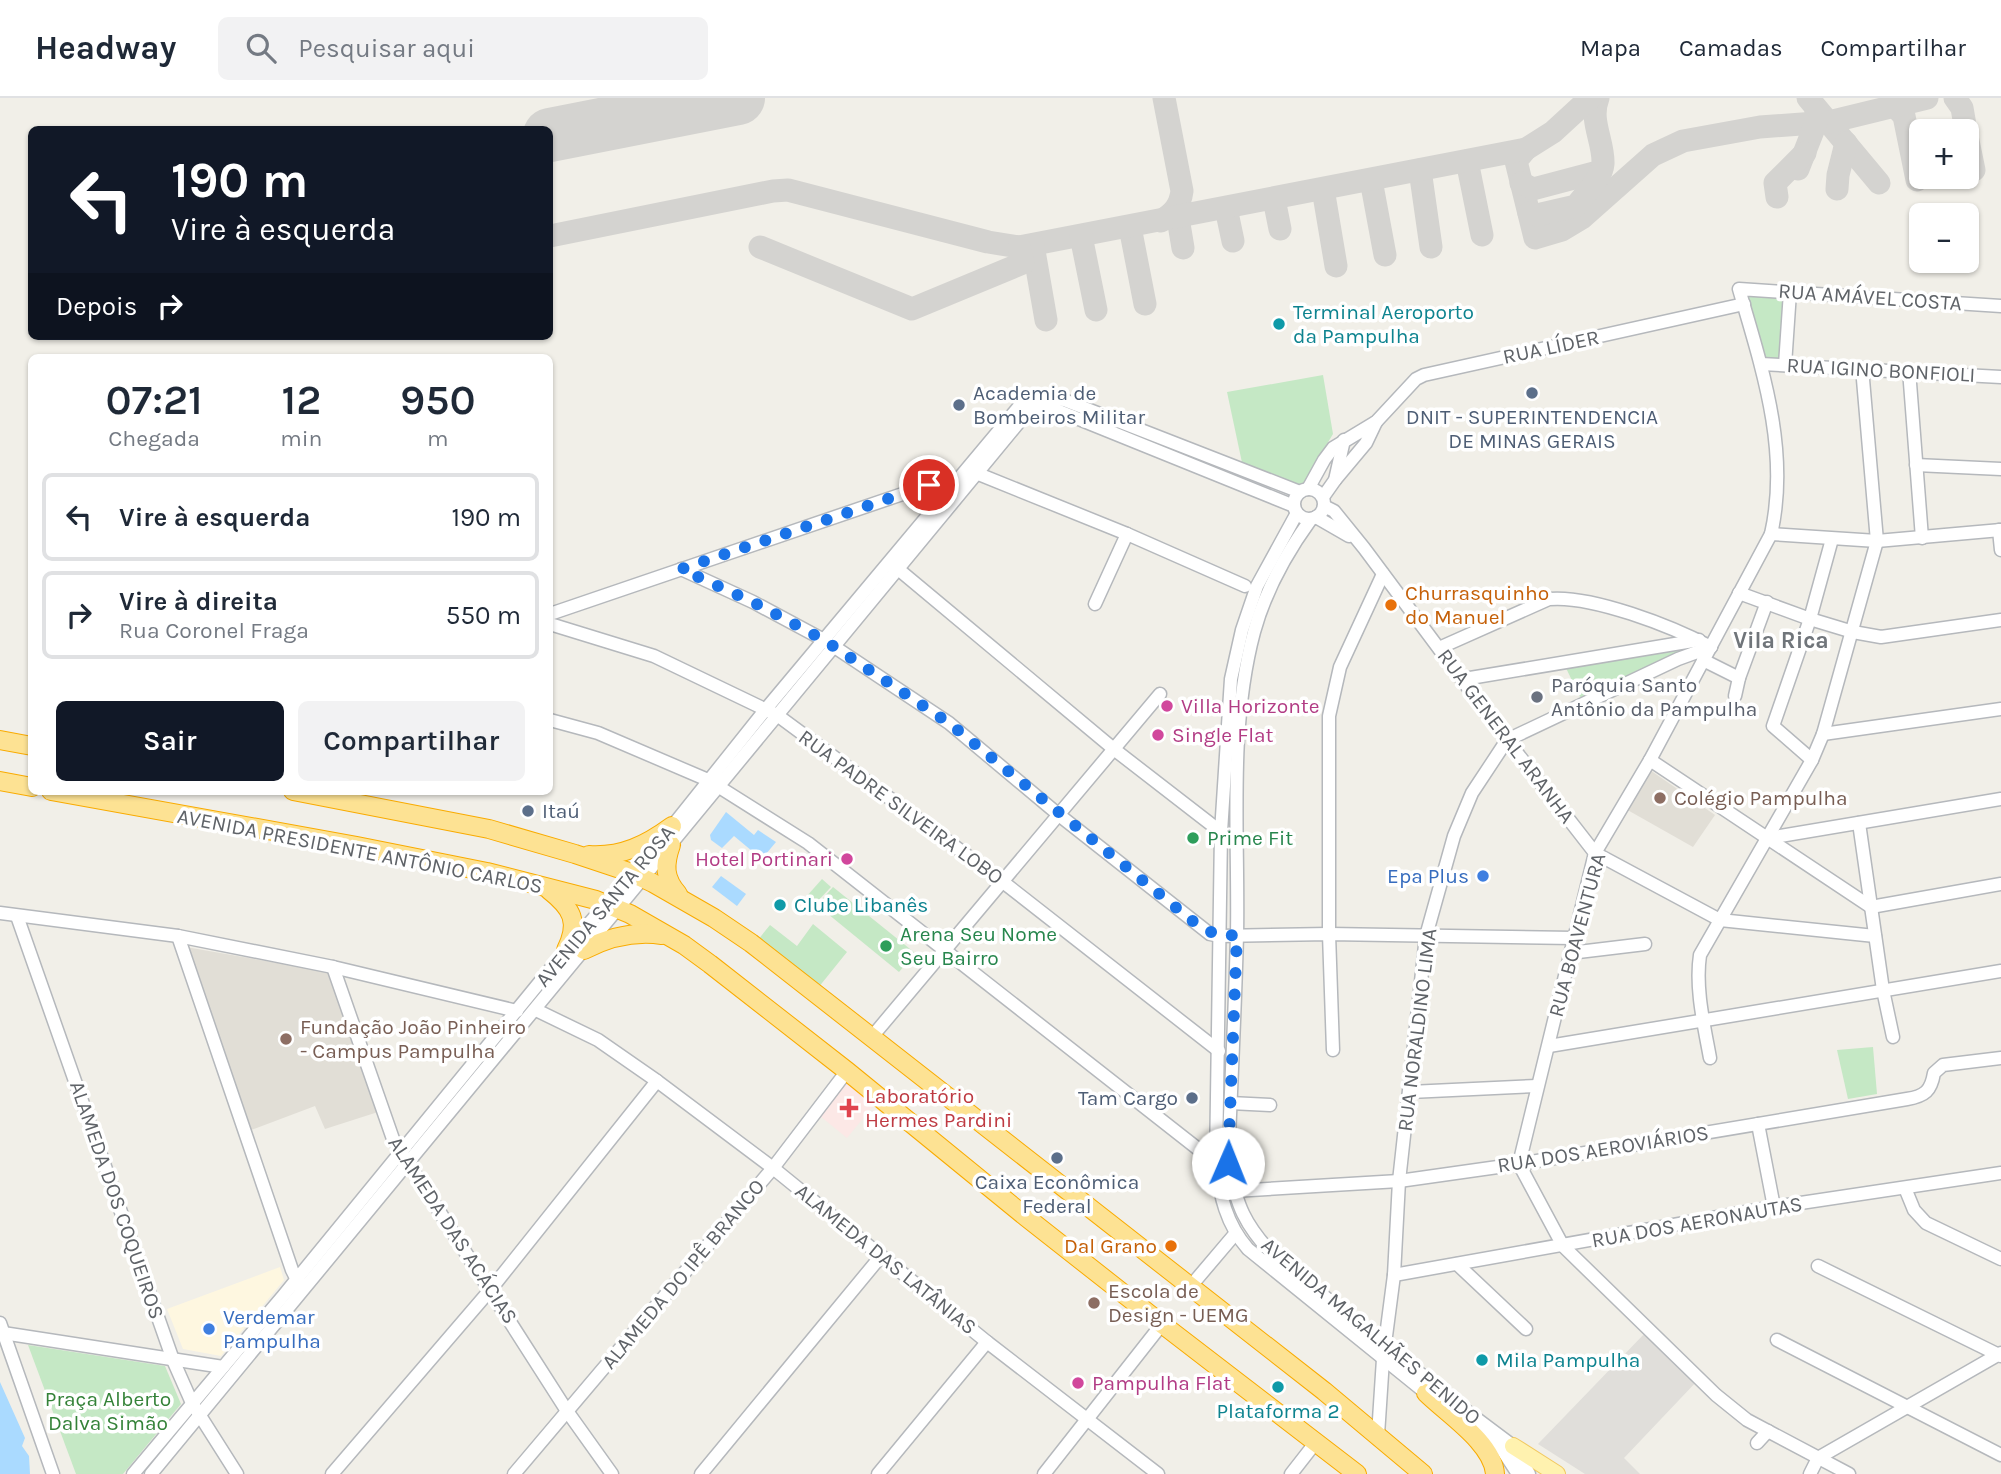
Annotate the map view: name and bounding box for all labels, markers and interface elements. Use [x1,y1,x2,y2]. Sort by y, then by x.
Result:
search box [218,17,708,80]
text: Headway [35,29,176,67]
icon: search [242,29,280,67]
text: Pesquisar aqui [298,33,475,64]
text: Mapa [1580,34,1641,62]
text: Camadas [1679,34,1783,62]
text: Compartilhar [1821,34,1966,62]
map controls [1909,119,1979,273]
button: + [1909,119,1979,189]
text: 190 m [171,152,308,209]
icon: left [56,154,147,245]
button: − [1909,203,1979,273]
text: Vire à esquerda [171,211,395,248]
street label: RUA AMÁVEL COSTA [1777,279,1963,315]
icon: right [151,287,189,325]
text: Depois [56,291,137,322]
place label: Terminal Aeroporto da Pampulha [1293,300,1474,348]
marker: Terminal Aeroporto da Pampulha [1271,316,1287,332]
street label: RUA LÍDER [1501,325,1601,369]
street label: RUA IGINO BONFIOLI [1786,353,1976,387]
text: 07:21 [105,375,203,425]
text: 12 [281,375,321,425]
text: 950 [400,375,476,425]
place label: Academia de Bombeiros Militar [973,381,1145,429]
marker: DNIT - SUPERINTENDENCIA DE MINAS GERAIS [1524,385,1540,401]
marker: Academia de Bombeiros Militar [951,397,967,413]
place label: DNIT - SUPERINTENDENCIA DE MINAS GERAIS [1406,405,1658,453]
text: Chegada [108,425,200,452]
text: min [280,425,323,452]
text: m [427,425,449,452]
pin [899,455,959,515]
icon: arrive [910,466,948,504]
icon: left [60,498,98,536]
text: Vire à esquerda [119,502,310,533]
text: 190 m [451,502,521,533]
place label: Churrasquinho do Manuel [1405,581,1549,629]
text: Vire à direita [119,586,278,617]
icon: right [60,596,98,634]
marker: Churrasquinho do Manuel [1383,597,1399,613]
text: 550 m [446,600,521,631]
text: Rua Coronel Fraga [119,617,309,644]
district label: Vila Rica [1733,627,1829,654]
street label: RUA GENERAL ARANHA [1433,644,1579,828]
place label: Paróquia Santo Antônio da Pampulha [1551,673,1757,721]
marker: Paróquia Santo Antônio da Pampulha [1529,689,1545,705]
place label: Villa Horizonte [1181,694,1320,718]
marker: Villa Horizonte [1159,698,1175,714]
button: Sair [56,701,284,781]
button: Compartilhar [298,701,525,781]
place label: Single Flat [1172,723,1274,747]
street label: RUA PADRE SILVEIRA LOBO [794,725,1008,889]
marker: Single Flat [1150,727,1166,743]
place label: Colégio Pampulha [1674,786,1848,810]
marker: Colégio Pampulha [1652,790,1668,806]
place label: Itaú [542,799,580,823]
marker: Itaú [520,803,536,819]
street label: AVENIDA PRESIDENTE ANTÔNIO CARLOS [175,804,545,898]
street label: AVENIDA SANTA ROSA [530,820,680,992]
place label: Prime Fit [1207,826,1293,850]
marker: Prime Fit [1185,830,1201,846]
place label: Hotel Portinari [695,847,833,871]
street label: RUA BOAVENTURA [1544,850,1610,1020]
marker: Hotel Portinari [839,851,855,867]
place label: Epa Plus [1387,864,1469,888]
marker: Epa Plus [1475,868,1491,884]
place label: Clube Libanês [794,893,928,917]
marker: Clube Libanês [772,897,788,913]
place label: Arena Seu Nome Seu Bairro [900,922,1057,970]
street label: RUA NORALDINO LIMA [1393,927,1441,1133]
marker: Arena Seu Nome Seu Bairro [878,938,894,954]
place label: Fundação João Pinheiro - Campus Pampulha [300,1015,526,1063]
marker: Fundação João Pinheiro - Campus Pampulha [278,1031,294,1047]
street label: ALAMEDA DOS COQUEIROS [65,1078,169,1322]
place label: Laboratório Hermes Pardini [865,1084,1012,1132]
place label: Tam Cargo [1078,1086,1178,1110]
marker: Tam Cargo [1184,1090,1200,1106]
marker: Laboratório Hermes Pardini [839,1098,859,1118]
street label: RUA DOS AEROVIÁRIOS [1496,1120,1710,1178]
position arrow [1191,1126,1265,1200]
street label: ALAMEDA DAS ACÁCIAS [383,1132,523,1328]
marker: Caixa Econômica Federal [1049,1150,1065,1166]
place label: Caixa Econômica Federal [975,1170,1139,1218]
street label: ALAMEDA DO IPÊ BRANCO [597,1174,769,1374]
street label: ALAMEDA DAS LATÂNIAS [791,1179,981,1339]
street label: RUA DOS AERONAUTAS [1590,1192,1804,1252]
street label: AVENIDA MAGALHÃES PENIDO [1257,1232,1485,1430]
place label: Dal Grano [1064,1234,1157,1258]
marker: Dal Grano [1163,1238,1179,1254]
place label: Escola de Design - UEMG [1108,1279,1249,1327]
marker: Escola de Design - UEMG [1086,1295,1102,1311]
place label: Verdemar Pampulha [223,1305,321,1353]
marker: Verdemar Pampulha [201,1321,217,1337]
place label: Mila Pampulha [1496,1348,1640,1372]
marker: Mila Pampulha [1474,1352,1490,1368]
place label: Pampulha Flat [1092,1371,1231,1395]
marker: Pampulha Flat [1070,1375,1086,1391]
marker: Plataforma 2 [1270,1379,1286,1395]
park label: Praça Alberto Dalva Simão [45,1387,171,1435]
place label: Plataforma 2 [1216,1399,1340,1423]

